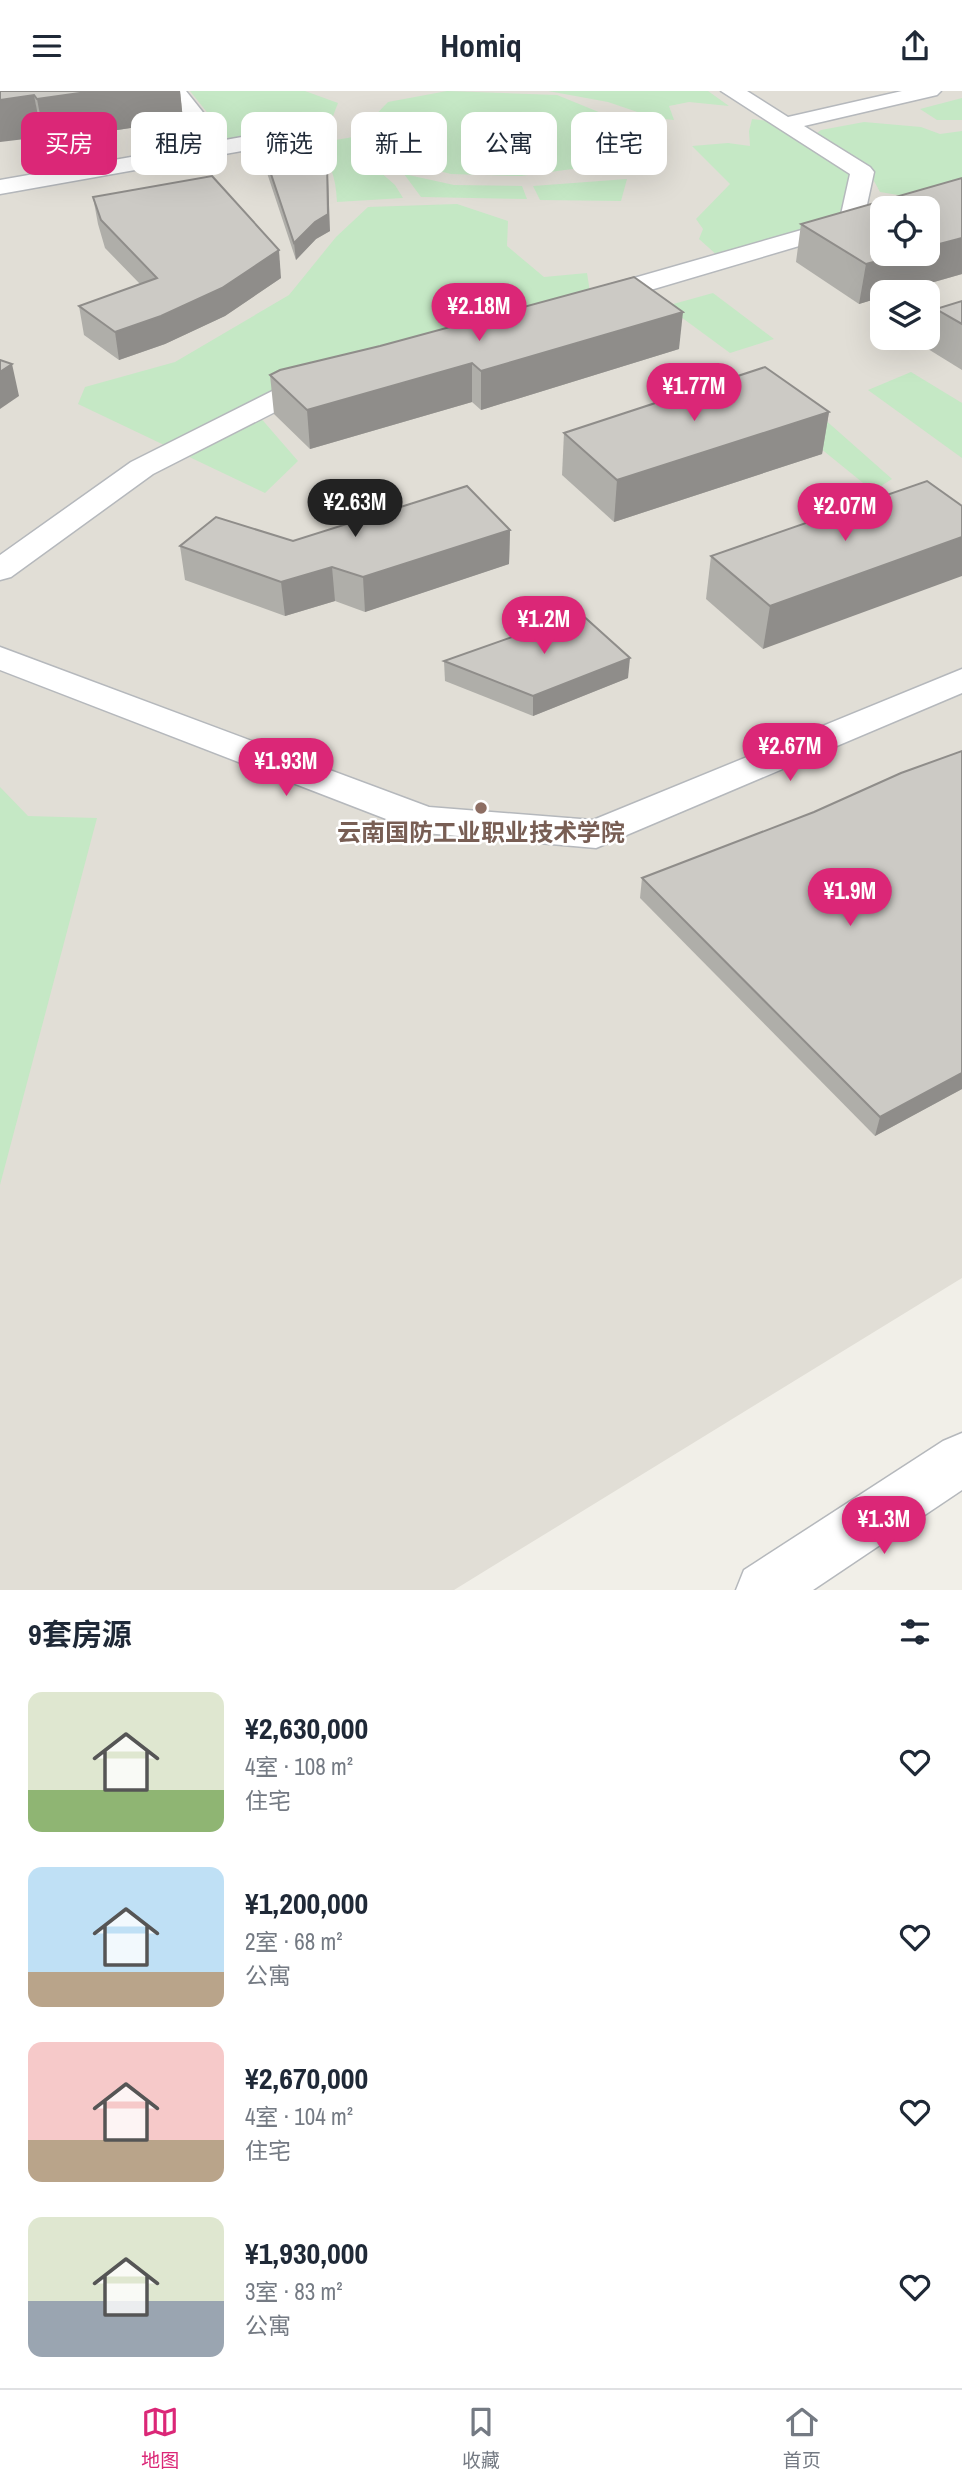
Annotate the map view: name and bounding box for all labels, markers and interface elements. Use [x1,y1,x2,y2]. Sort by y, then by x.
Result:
text: Homiq [440,24,522,67]
icon: menu [28,27,66,65]
icon: share [896,27,934,65]
chip: 买房 [21,112,117,175]
chip: 租房 [131,112,227,175]
chip: 筛选 [241,112,337,175]
chip: 新上 [351,112,447,175]
chip: 公寓 [461,112,557,175]
chip: 住宅 [571,112,667,175]
map controls [870,196,940,350]
button: locate [870,196,940,266]
button: layers [870,280,940,350]
pin: ¥2.18M [422,283,536,343]
text: ¥2.18M [448,290,510,321]
pin: ¥1.77M [637,363,751,423]
text: ¥1.77M [663,370,725,401]
pin: ¥2.63M [298,479,412,539]
pin: ¥2.07M [788,483,902,543]
text: ¥2.63M [324,486,386,517]
text: ¥2.07M [814,490,876,521]
pin: ¥1.2M [495,596,593,656]
text: ¥1.2M [518,603,570,634]
pin: ¥2.67M [733,723,847,783]
text: ¥2.67M [759,730,821,761]
pin: ¥1.93M [229,739,343,798]
text: ¥1.93M [255,745,317,776]
marker: 云南国防工业职业技术学院 [473,800,489,816]
place label: 云南国防工业职业技术学院 [337,816,625,848]
pin: ¥1.9M [801,869,899,928]
text: ¥1.9M [824,875,876,906]
pin: ¥1.3M [835,1497,933,1556]
text: ¥1.3M [858,1503,910,1534]
icon: filters [896,1613,934,1651]
text: 9套房源 [28,1614,132,1654]
text: ¥2,630,000 [245,1708,368,1748]
icon: home [84,1720,168,1804]
icon: heart [896,1743,934,1781]
text: 4室 · 108 m² [245,1751,353,1782]
text: 住宅 [245,1785,291,1816]
text: ¥1,200,000 [245,1883,368,1923]
icon: home [84,1895,168,1979]
icon: heart [896,1918,934,1956]
text: 2室 · 68 m² [245,1926,342,1957]
text: 公寓 [245,1960,291,1991]
text: ¥2,670,000 [245,2058,368,2098]
icon: home [84,2070,168,2154]
icon: heart [896,2093,934,2131]
text: 4室 · 104 m² [245,2101,353,2132]
text: 住宅 [245,2135,291,2166]
text: ¥1,930,000 [245,2233,368,2273]
icon: home [84,2245,168,2329]
icon: heart [896,2268,934,2306]
text: 3室 · 83 m² [245,2276,342,2307]
text: 公寓 [245,2310,291,2341]
tab: 地图 [141,2403,179,2473]
tab: 收藏 [462,2403,500,2473]
tab: 首页 [783,2403,821,2473]

